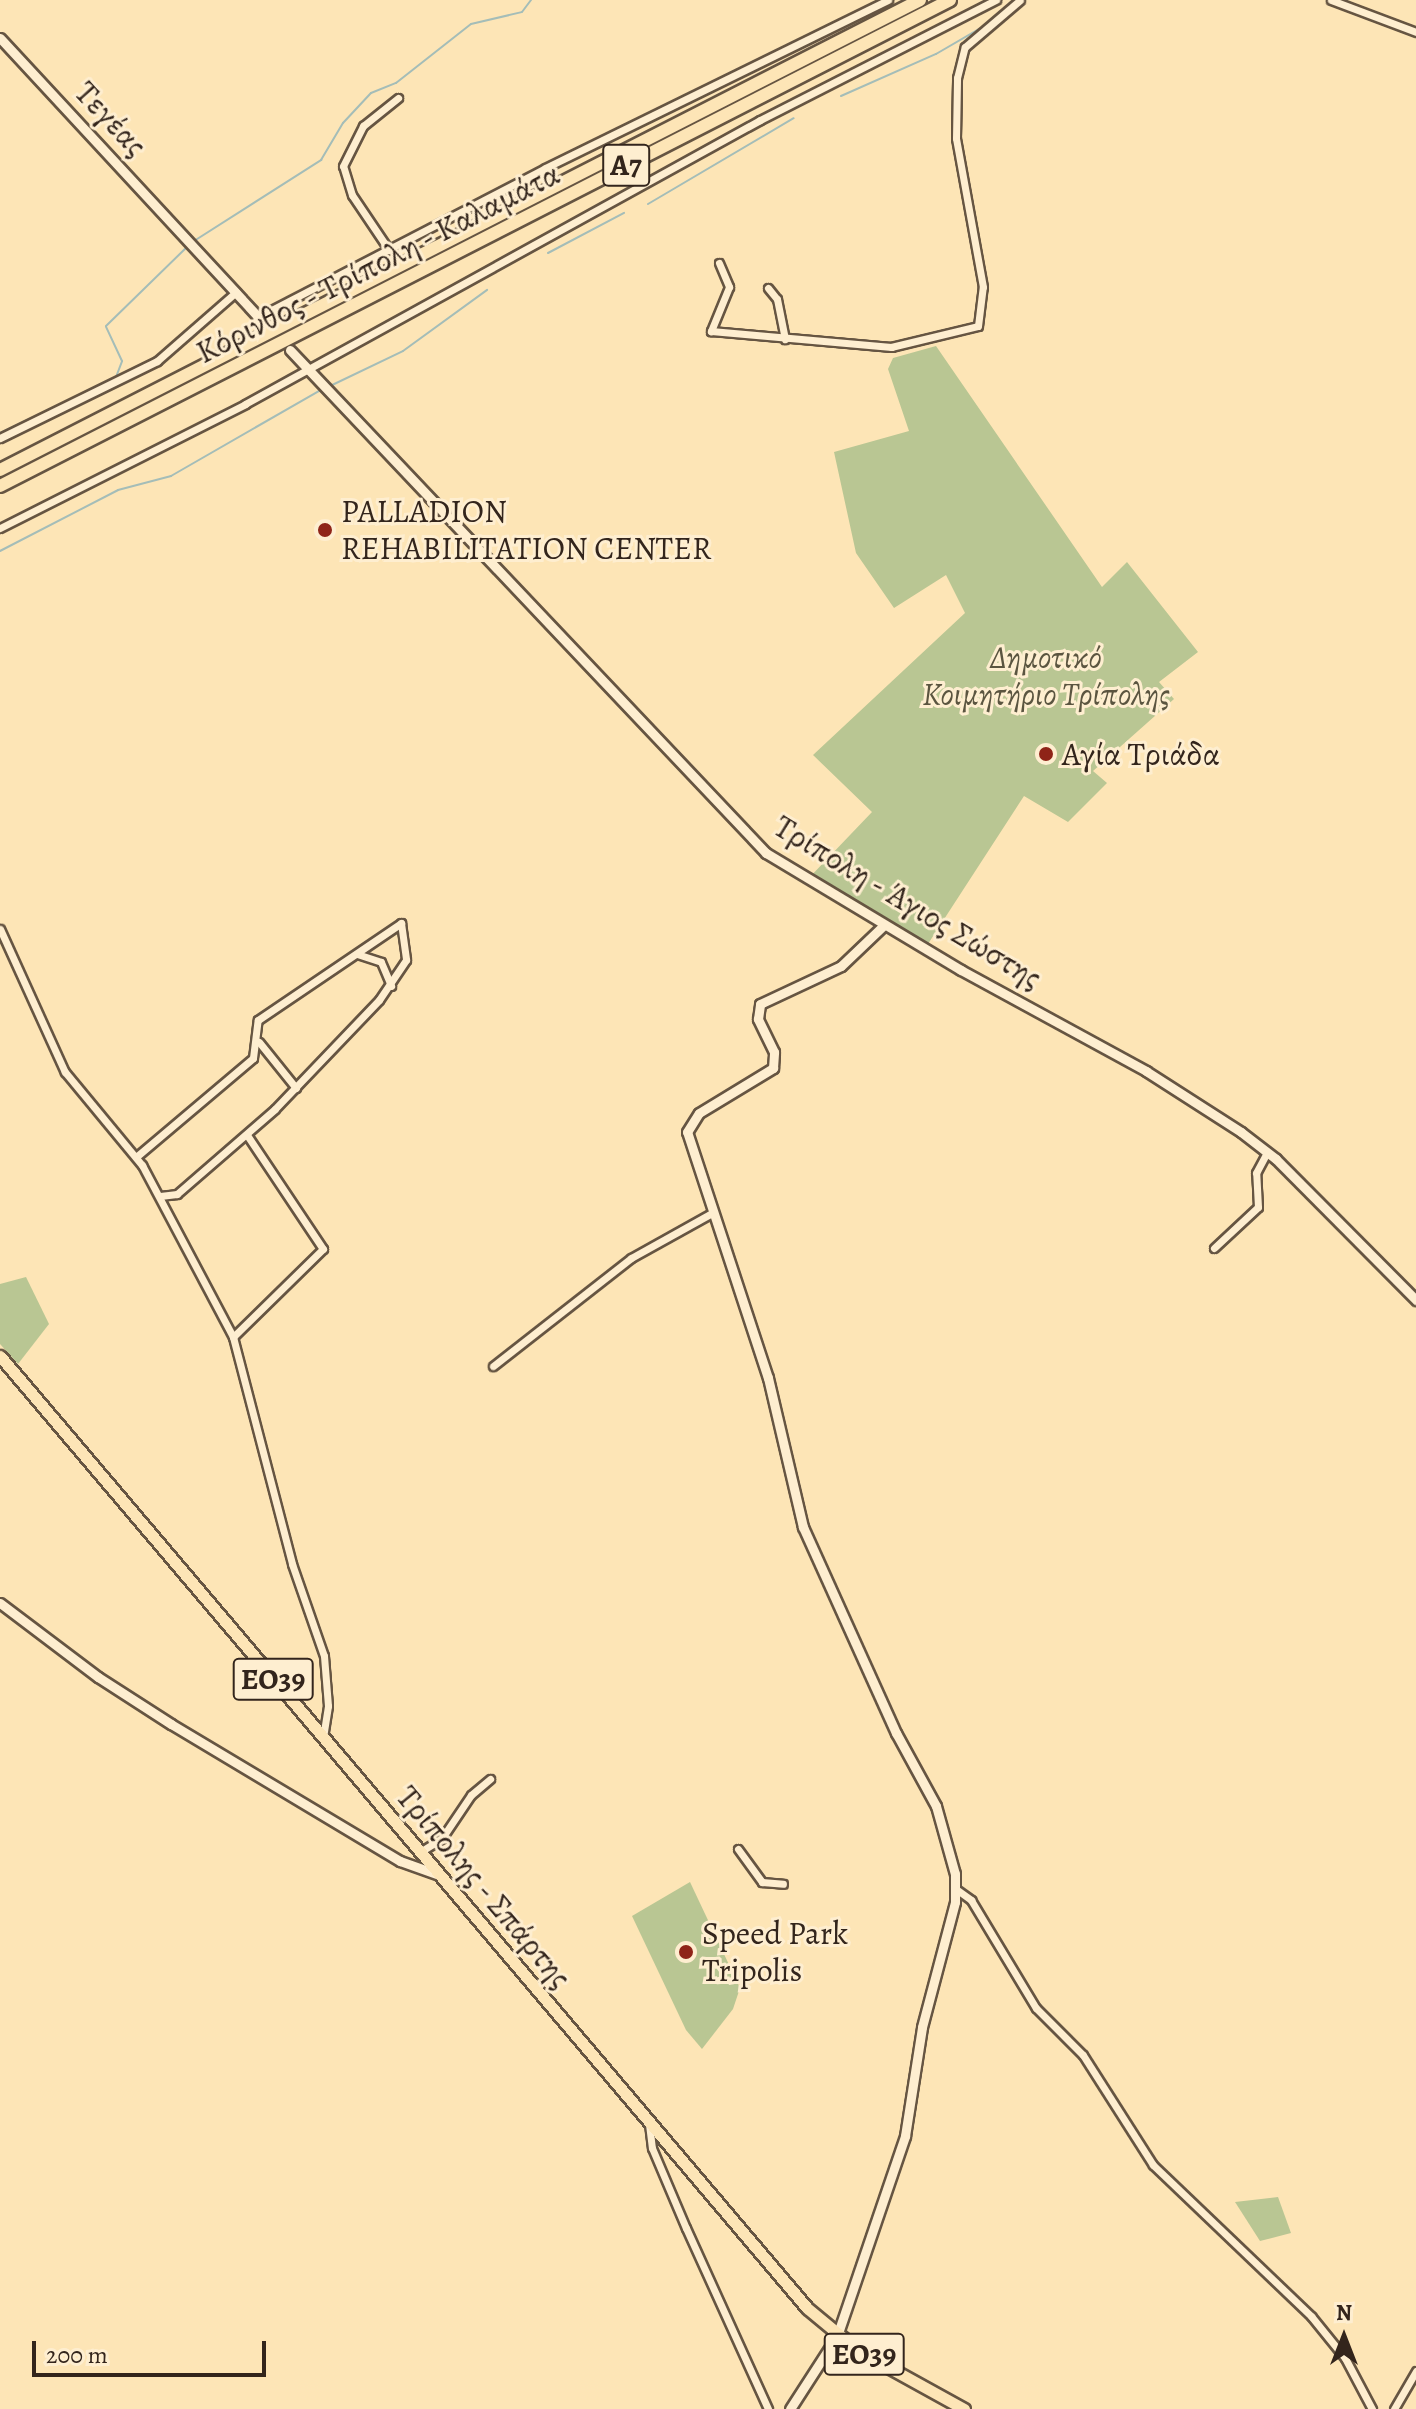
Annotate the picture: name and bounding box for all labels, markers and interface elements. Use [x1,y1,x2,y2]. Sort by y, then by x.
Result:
street label: Τεγέας [67,74,155,164]
road number: Α7 [602,139,650,191]
street label: Κόρινθος - Τρίπολη - Καλαμάτα [189,154,567,372]
place label: PALLADION REHABILITATION CENTER [341,493,711,568]
marker: PALLADION REHABILITATION CENTER [316,521,334,539]
park label: Δημοτικό Κοιμητήριο Τρίπολης [922,639,1170,714]
place label: Αγία Τριάδα [1062,735,1220,773]
marker: Αγία Τριάδα [1037,745,1055,763]
street label: Τρίπολη - Άγιος Σώστης [767,807,1049,997]
road number: ΕΟ39 [231,1653,315,1705]
street label: Τρίπολης - Σπάρτης [388,1778,580,1996]
place label: Speed Park Tripolis [702,1915,848,1990]
marker: Speed Park Tripolis [677,1943,695,1961]
north arrow [1304,2297,1384,2377]
text: N [1336,2298,1352,2328]
scale bar [36,2325,270,2375]
road number: ΕΟ39 [822,2328,906,2380]
text: 200 m [46,2339,108,2371]

